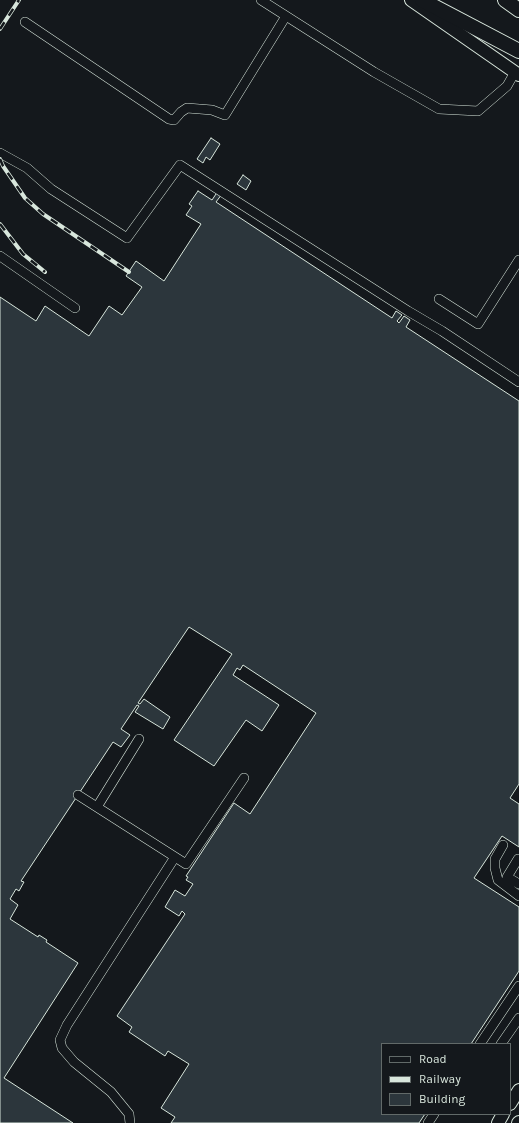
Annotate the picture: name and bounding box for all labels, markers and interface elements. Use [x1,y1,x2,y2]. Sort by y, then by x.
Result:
legend [381,1043,511,1115]
text: Road [419,1052,447,1066]
text: Railway [419,1072,461,1086]
text: Building [419,1092,465,1106]

